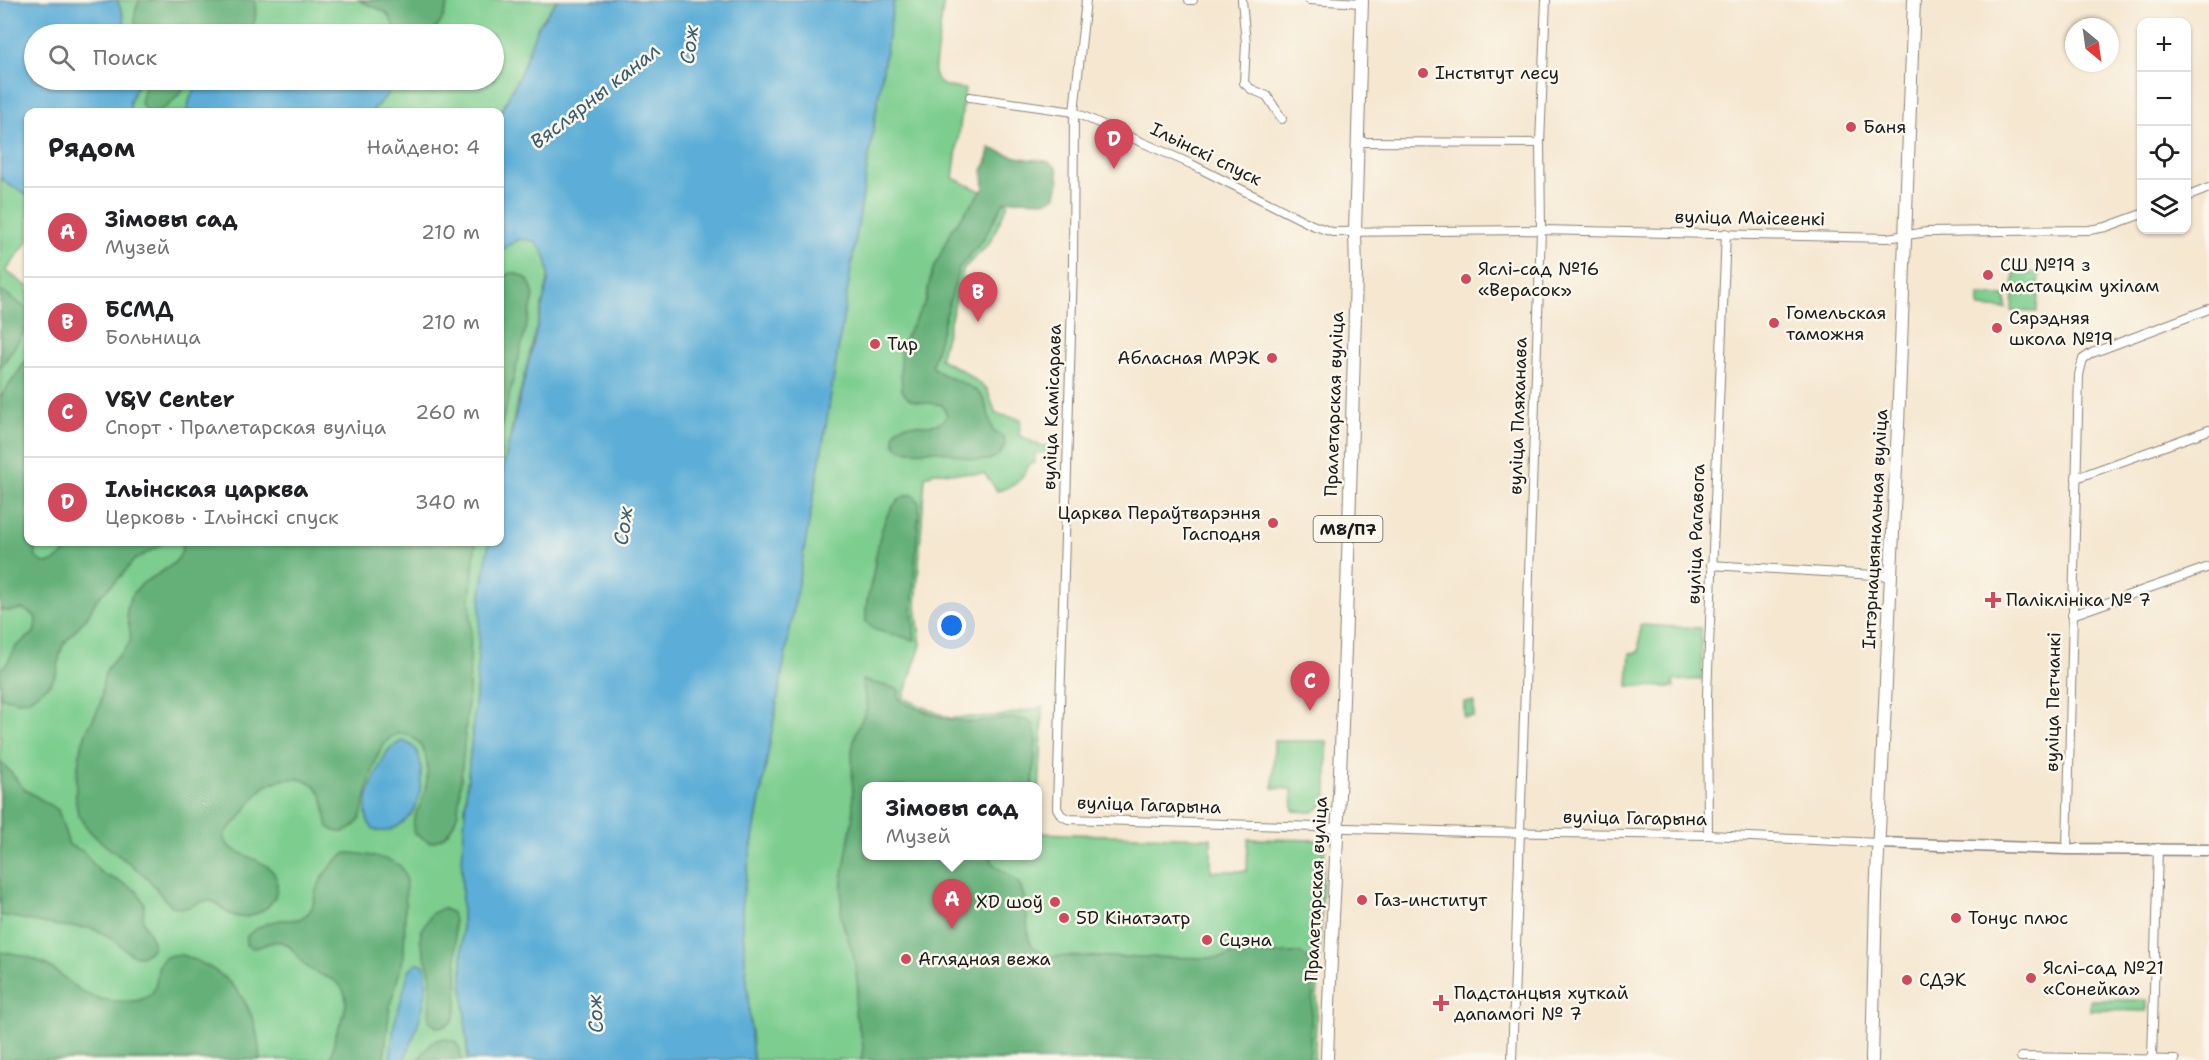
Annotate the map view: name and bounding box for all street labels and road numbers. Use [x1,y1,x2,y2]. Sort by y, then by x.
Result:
street label: Ільінскі спуск [1146,117,1266,192]
street label: вуліца Маісеенкі [1674,205,1826,231]
street label: Пралетарская вуліца [1319,311,1349,497]
street label: вуліца Камісарава [1037,323,1067,491]
street label: вуліца Пляханава [1503,337,1533,495]
street label: Інтэрнацыянальная вуліца [1857,408,1893,650]
street label: вуліца Рагавога [1682,463,1710,605]
road number: М8/П7 [1314,516,1382,542]
street label: вуліца Петчанкі [2040,632,2066,772]
street label: вуліца Гагарына [1076,790,1222,820]
street label: Пралетарская вуліца [1299,796,1333,982]
street label: вуліца Гагарына [1563,805,1707,831]

